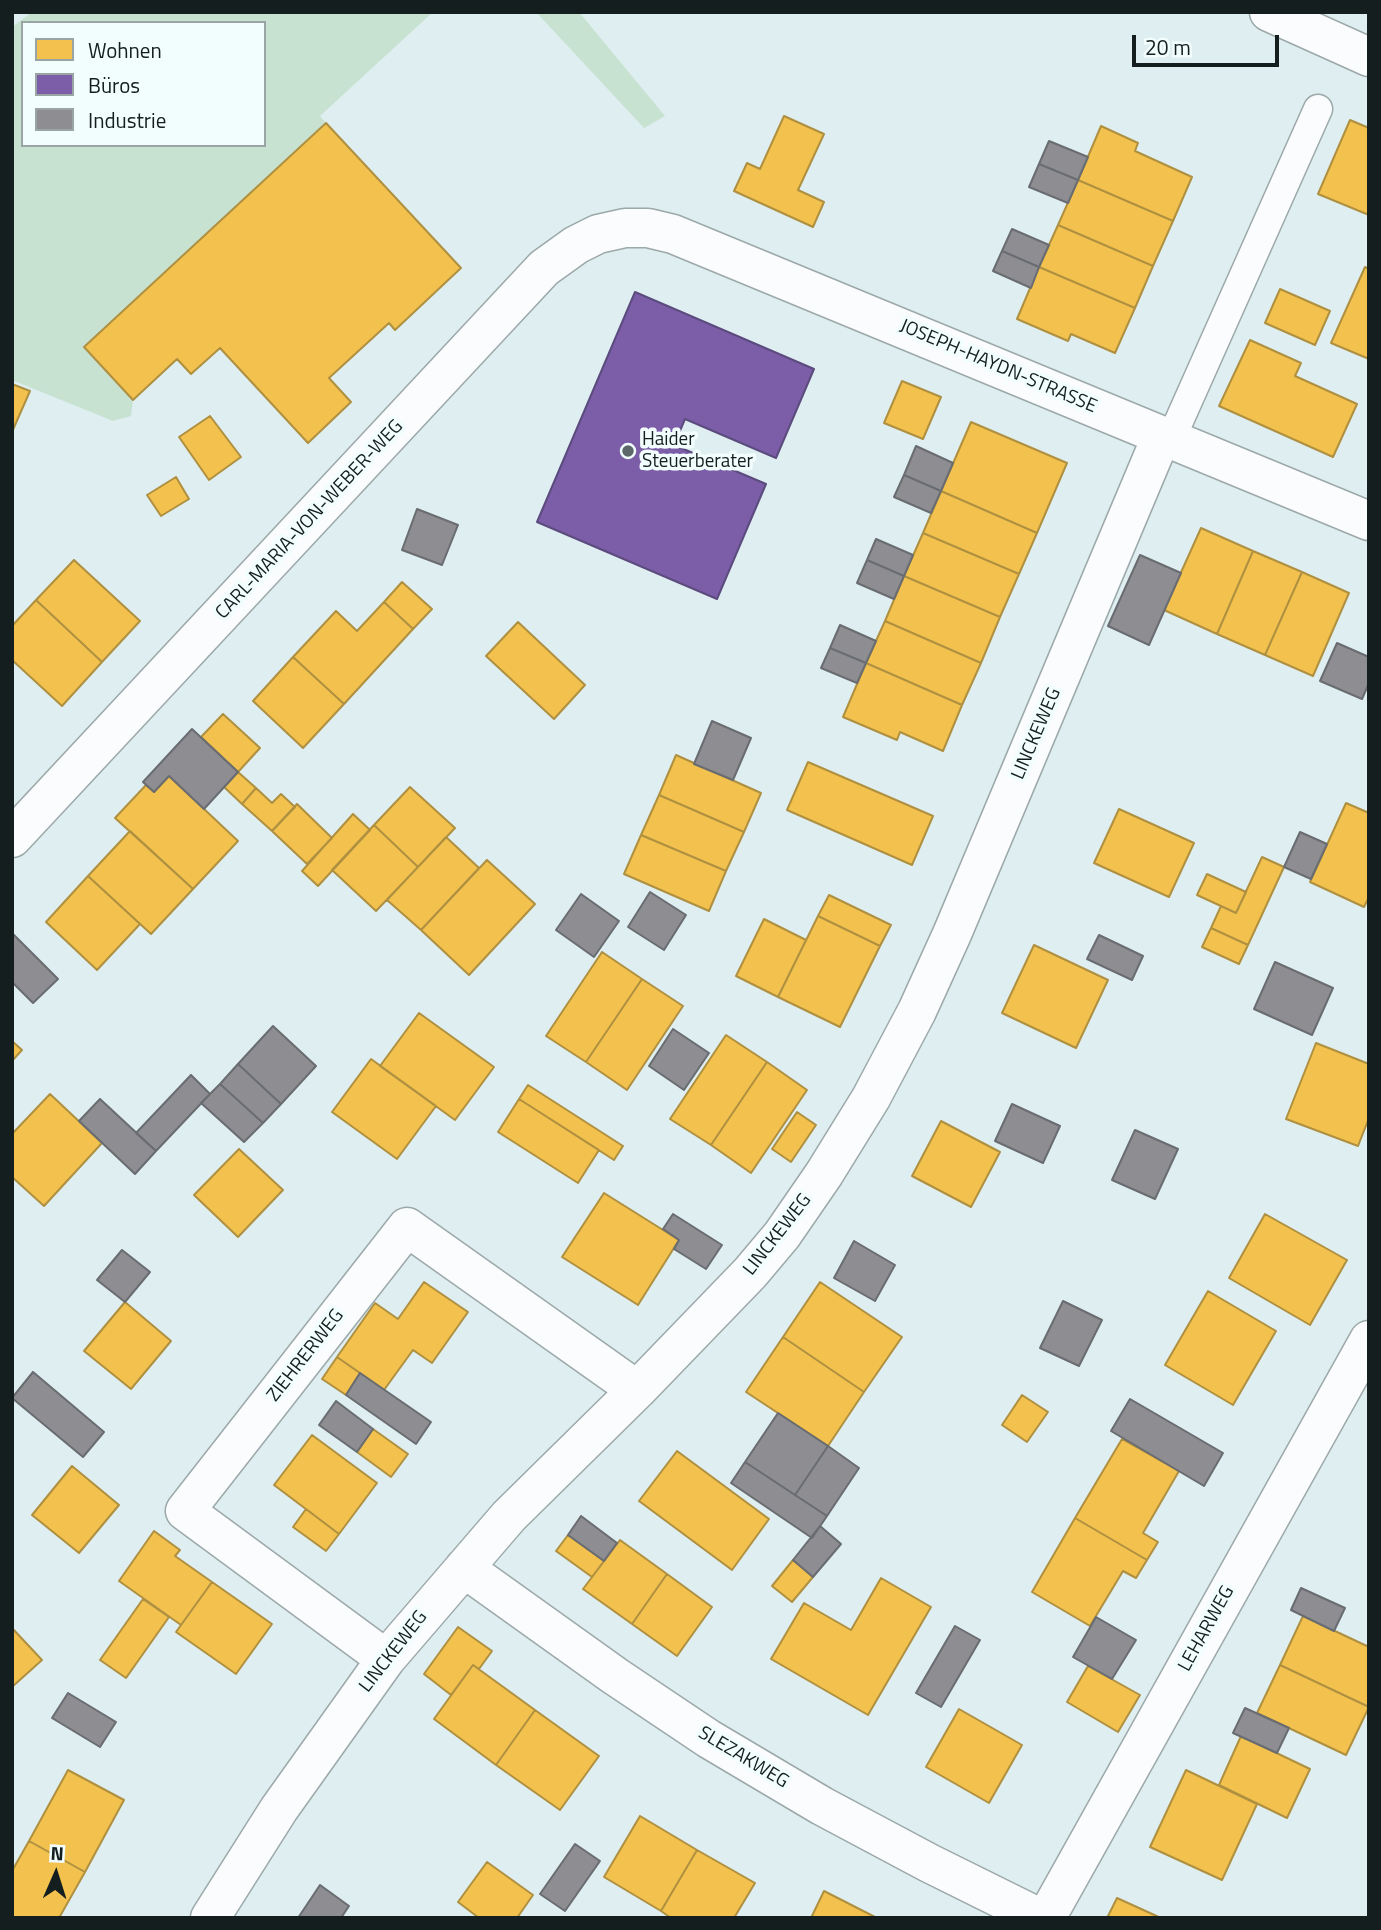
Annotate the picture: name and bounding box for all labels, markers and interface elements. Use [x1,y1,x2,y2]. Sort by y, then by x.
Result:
legend [21,21,266,147]
scale bar [1136,21,1283,65]
text: 20 m [1145,31,1191,63]
text: Wohnen [88,34,162,66]
text: Büros [88,69,140,101]
text: Industrie [88,104,166,136]
street label: JOSEPH-HAYDN-STRASSE [896,315,1100,419]
street label: CARL-MARIA-VON-WEBER-WEG [212,416,408,624]
place label: Haider Steuerberater [642,429,753,473]
marker: Haider Steuerberater [620,443,636,459]
street label: LINCKEWEG [1008,685,1066,783]
street label: LINCKEWEG [739,1190,817,1280]
street label: ZIEHRERWEG [263,1305,349,1407]
street label: LEHARWEG [1174,1582,1240,1676]
street label: LINCKEWEG [355,1607,433,1697]
street label: SLEZAKWEG [694,1722,792,1794]
text: N [50,1838,64,1867]
north arrow [21,1839,91,1909]

